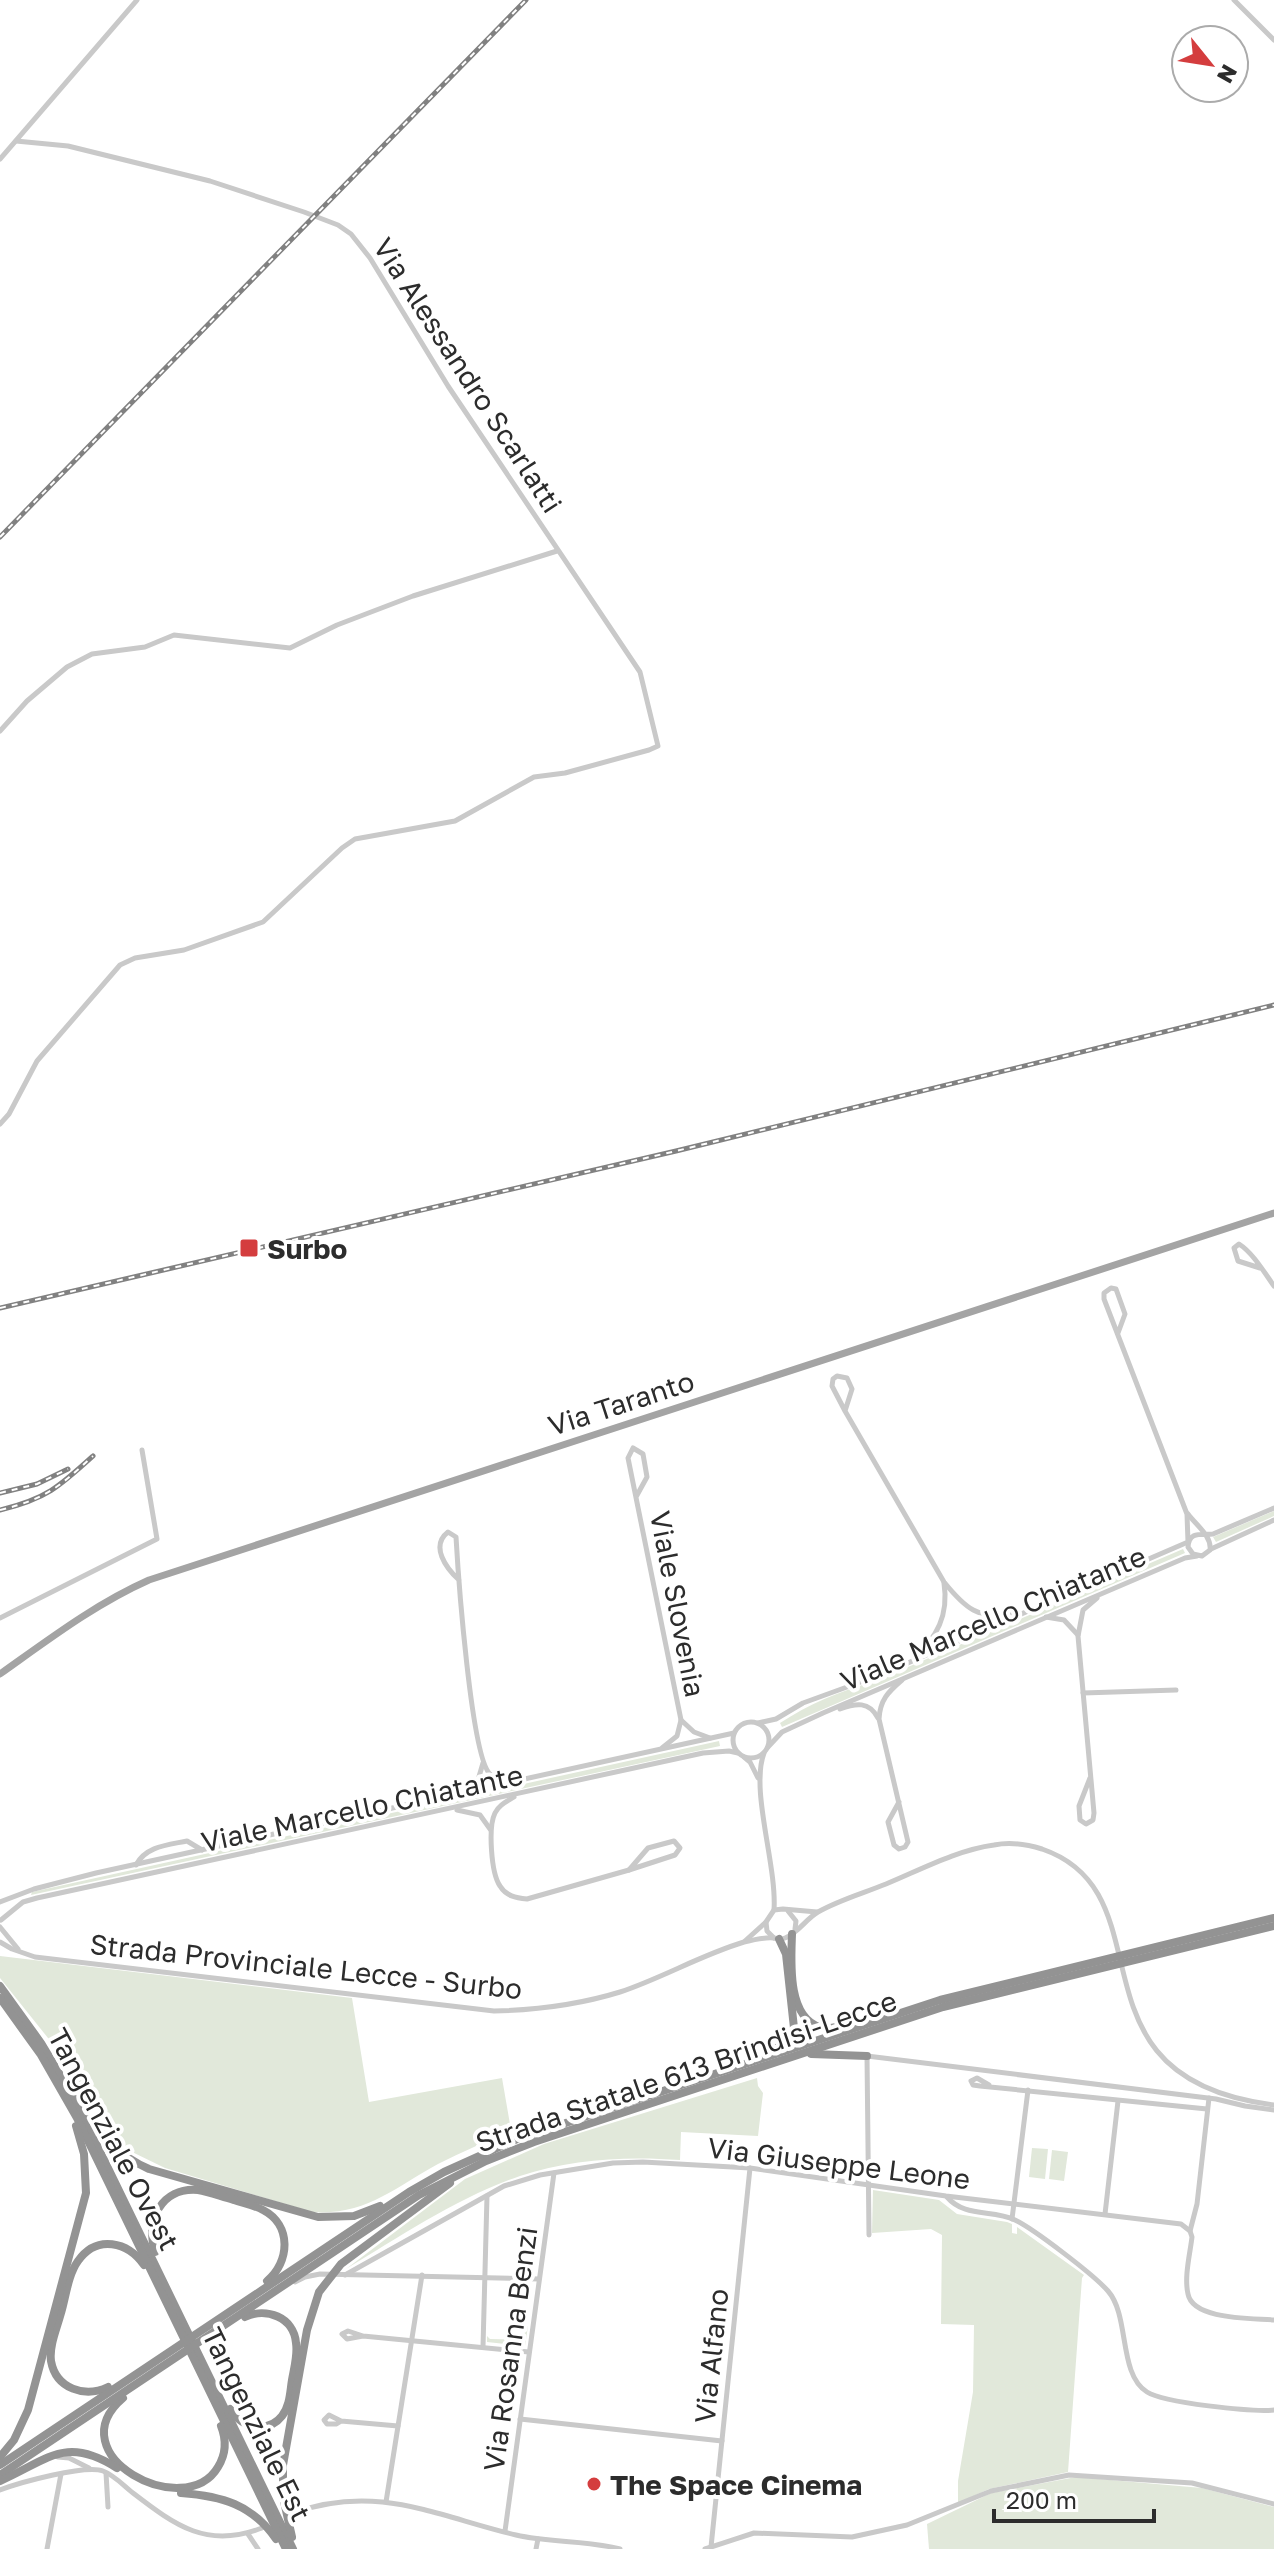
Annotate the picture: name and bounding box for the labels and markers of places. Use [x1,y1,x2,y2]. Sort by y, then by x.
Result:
place label: Surbo [267,1232,347,1265]
marker: Surbo [238,1237,260,1259]
place label: The Space Cinema [610,2468,862,2501]
marker: The Space Cinema [585,2475,603,2493]

